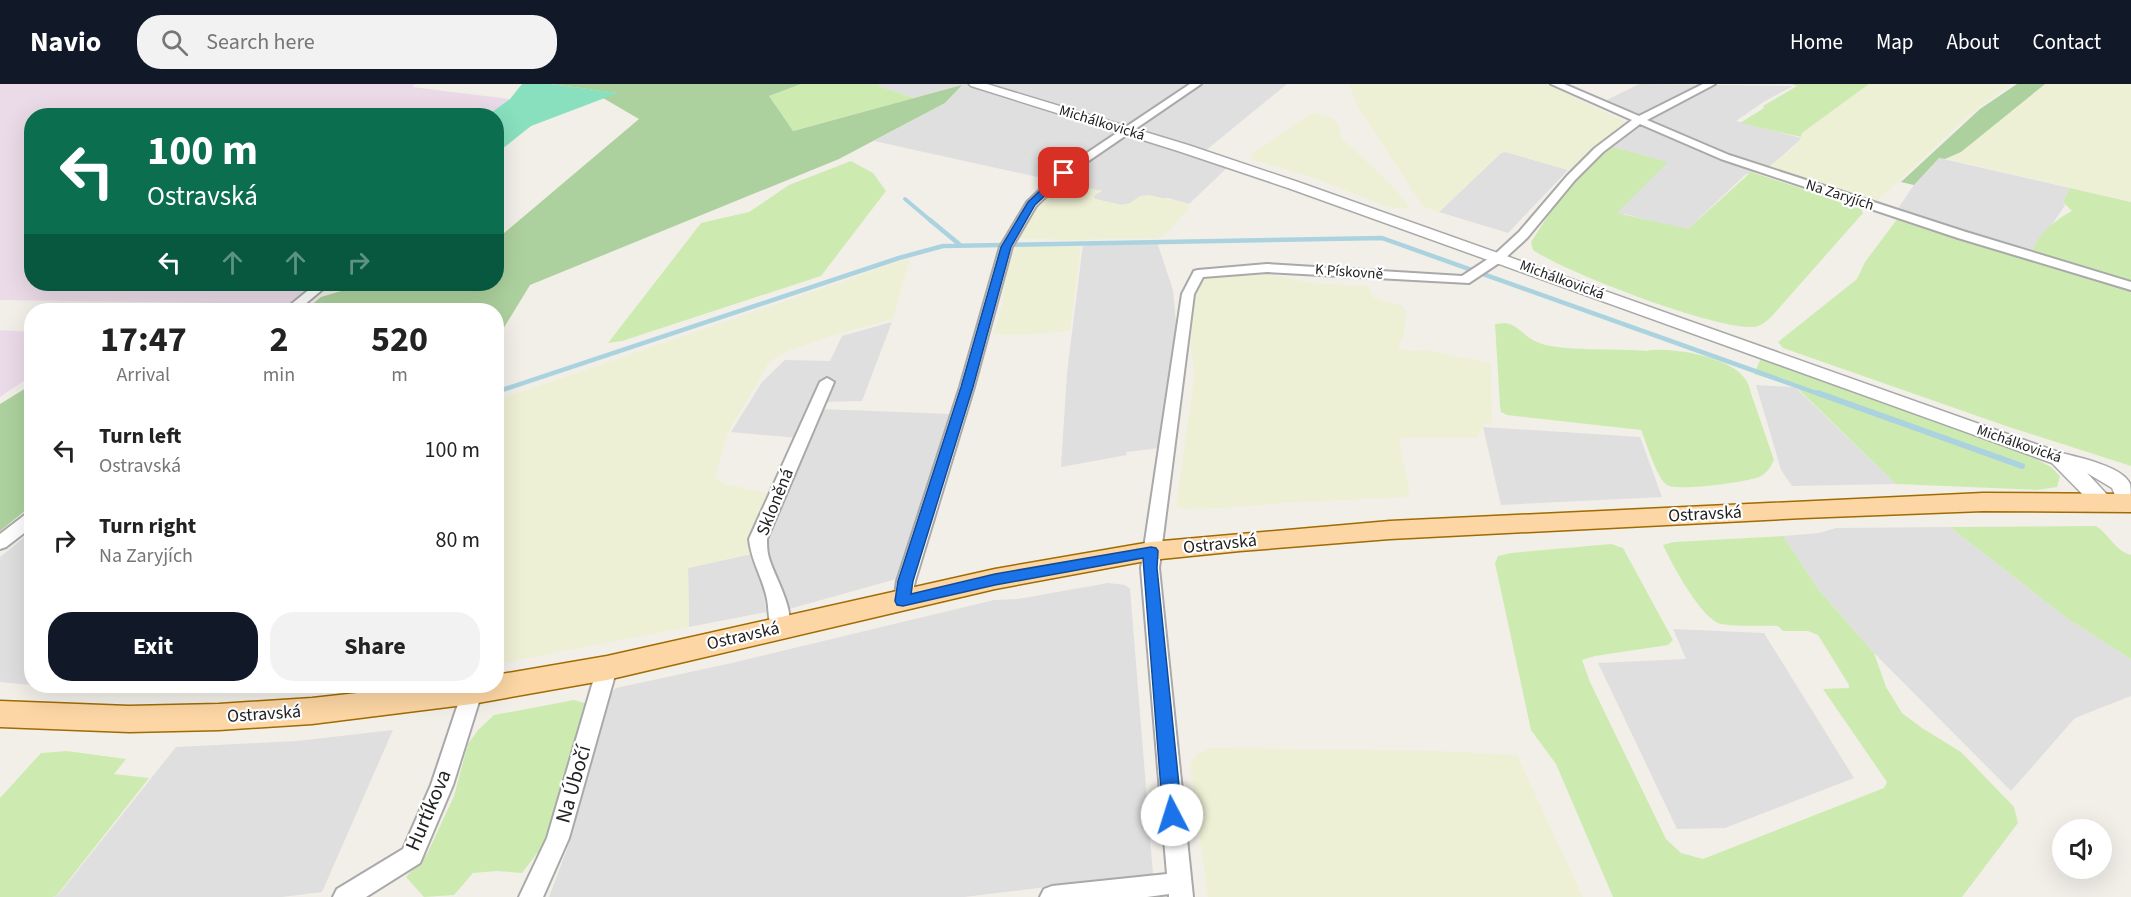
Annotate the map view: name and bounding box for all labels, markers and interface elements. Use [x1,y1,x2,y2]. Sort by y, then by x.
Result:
search box [137,15,557,69]
text: Navio [30,22,101,62]
icon: search [158,26,191,59]
text: Search here [206,26,315,58]
text: Home [1790,27,1843,57]
text: Map [1876,27,1914,57]
text: About [1947,27,1999,57]
text: Contact [2032,27,2101,57]
street label: Michálkovická [1057,100,1147,146]
text: 100 m [147,121,258,181]
icon: left [48,132,126,210]
pin [1038,147,1089,198]
icon: arrive [1047,156,1080,189]
street label: Na Zaryjích [1803,174,1877,216]
text: Ostravská [147,177,258,216]
icon: left [153,246,186,279]
icon: ahead [216,246,249,279]
icon: ahead [279,246,312,279]
icon: right [342,246,375,279]
street label: Michálkovická [1517,255,1607,305]
street label: K Pískovně [1314,259,1384,285]
text: 17:47 [100,314,187,365]
text: 2 [269,314,288,365]
text: 520 [371,314,428,365]
text: Arrival [116,361,170,389]
text: min [263,361,295,389]
text: m [391,361,408,389]
text: Turn left [99,420,181,452]
street label: Michálkovická [1974,420,2064,468]
icon: left [48,434,81,467]
text: 100 m [425,434,480,466]
text: Ostravská [99,452,181,480]
street label: Skloněná [750,465,800,539]
street label: Ostravská [1667,500,1743,528]
text: Turn right [99,510,196,542]
icon: right [48,524,81,557]
text: 80 m [435,524,480,556]
street label: Ostravská [1182,528,1258,560]
text: Na Zaryjích [99,542,193,570]
button: Exit [48,612,258,681]
button: Share [270,612,480,681]
street label: Ostravská [704,616,782,656]
street label: Ostravská [226,699,302,729]
street label: Na Úbočí [548,741,599,826]
street label: Hurtíkova [397,765,459,855]
position arrow [1140,783,1204,847]
map controls [2052,819,2112,879]
button: sound [2052,819,2112,879]

